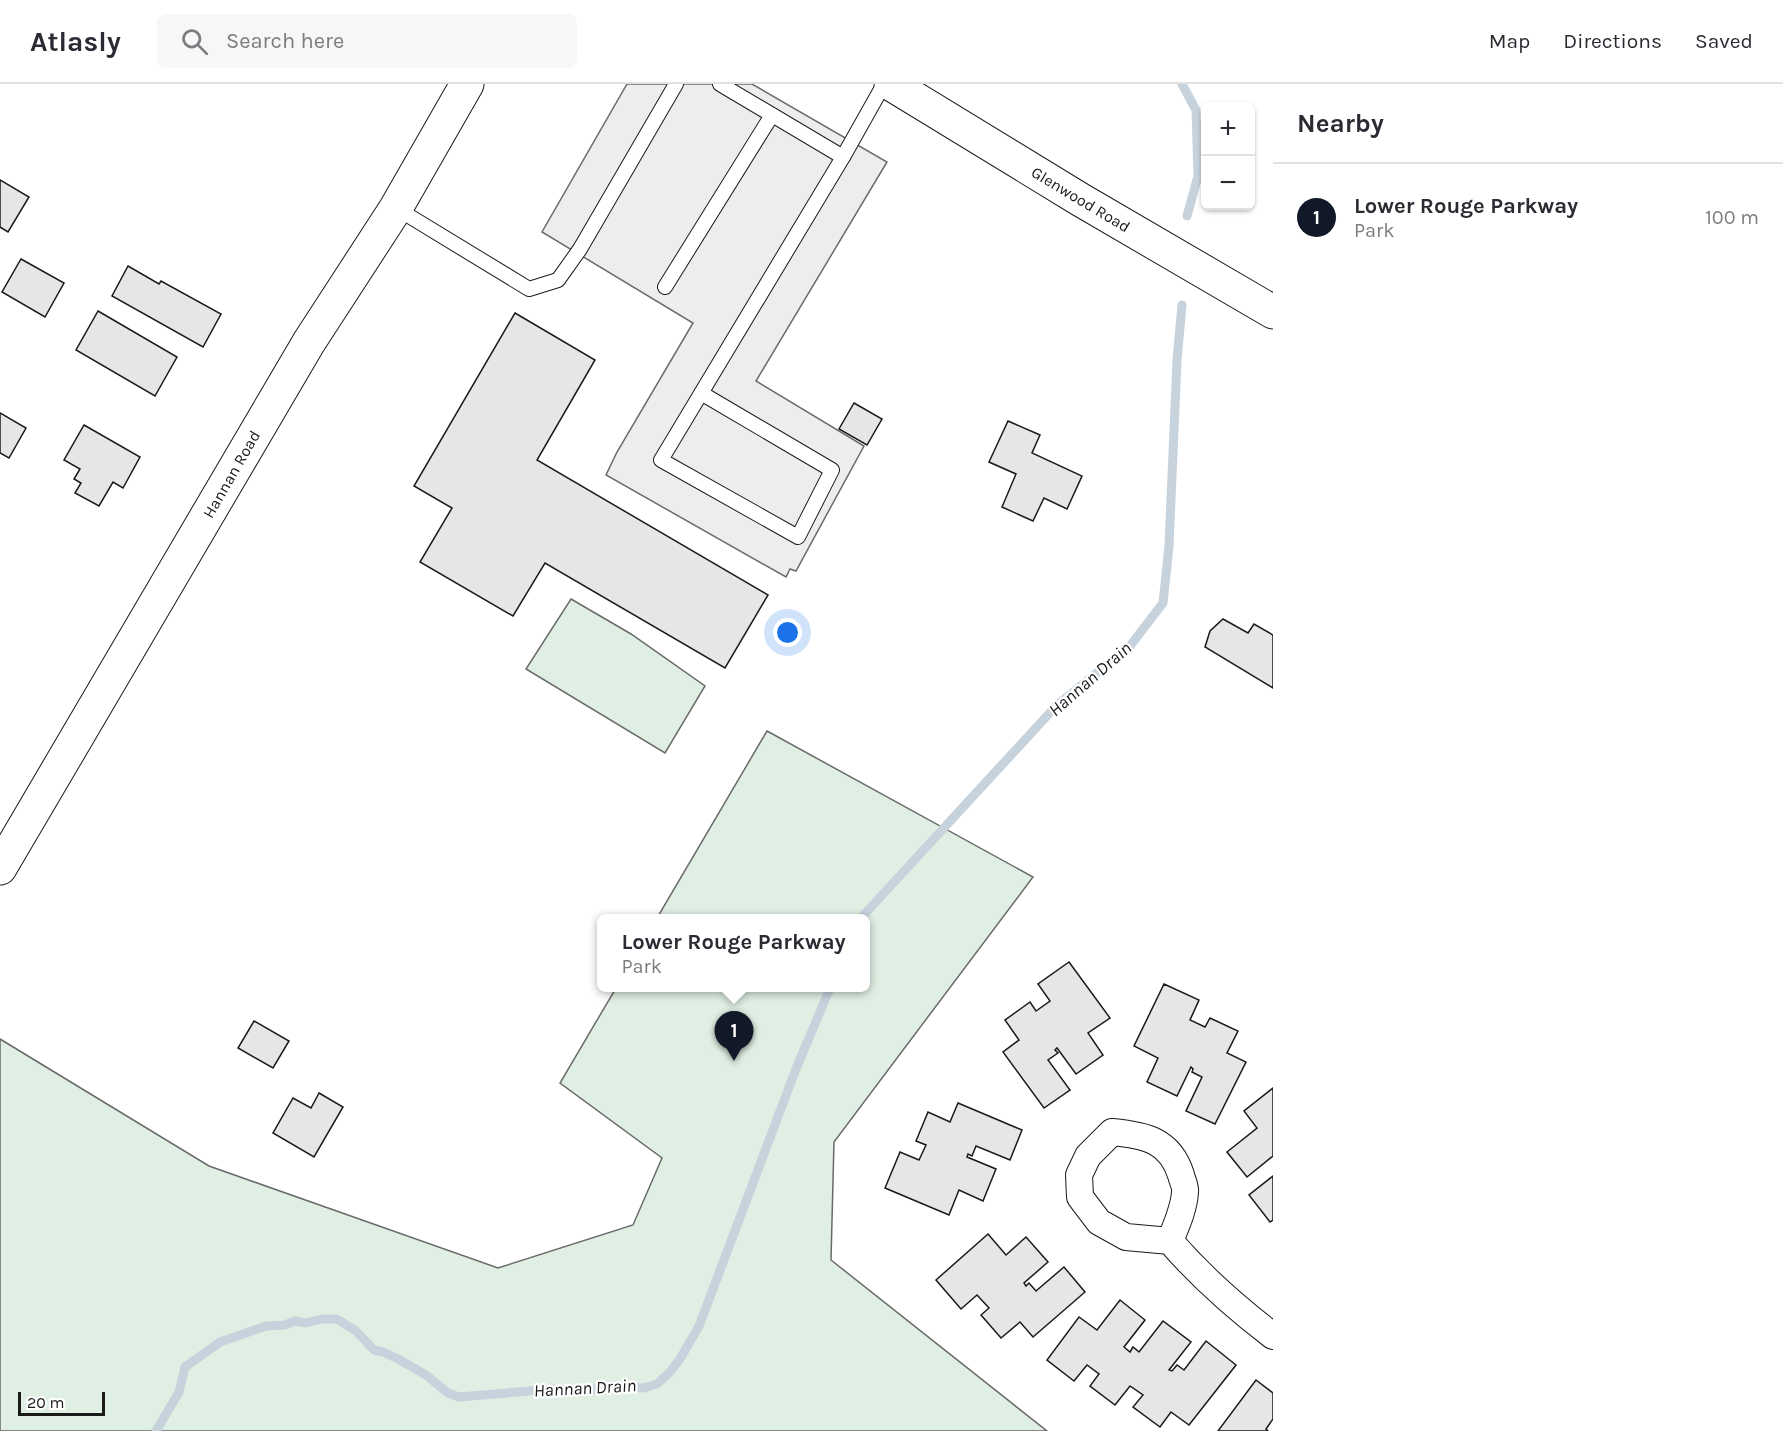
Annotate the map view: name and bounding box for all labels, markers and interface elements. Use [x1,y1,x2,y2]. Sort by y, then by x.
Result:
search box [157,14,577,68]
text: Atlasly [30,25,121,58]
icon: search [178,25,211,58]
text: Search here [226,28,344,54]
text: Map [1489,29,1530,53]
text: Directions [1563,29,1662,53]
text: Saved [1695,29,1753,53]
map controls [1201,102,1255,210]
button: + [1201,102,1255,156]
text: Nearby [1297,108,1384,139]
button: − [1201,156,1255,210]
street label: Glenwood Road [1028,162,1134,236]
text: Lower Rouge Parkway [1354,193,1578,219]
text: 1 [1313,206,1320,229]
text: 100 m [1705,206,1759,229]
text: Park [1354,219,1395,242]
street label: Hannan Road [199,427,264,521]
your location [773,618,802,647]
water label: Hannan Drain [1044,637,1136,721]
popup [597,914,870,992]
text: Lower Rouge Parkway [621,929,846,955]
text: Park [621,955,662,978]
pin: 1 [714,1012,754,1061]
water label: Hannan Drain [533,1374,637,1402]
scale bar [18,1389,105,1416]
text: 20 m [27,1393,65,1412]

